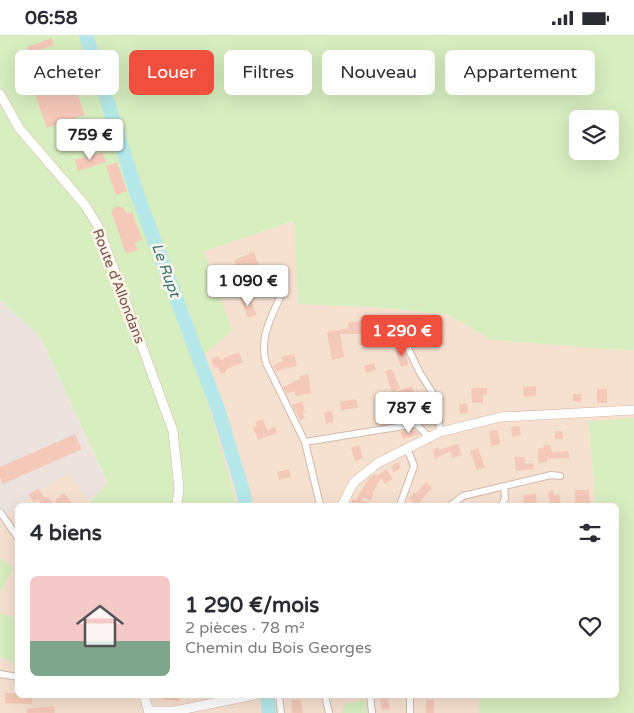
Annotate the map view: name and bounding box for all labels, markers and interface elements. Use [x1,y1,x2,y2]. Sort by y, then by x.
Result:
text: 06:58 [25,7,78,29]
chip: Acheter [15,50,119,95]
chip: Louer [129,50,214,95]
chip: Filtres [224,50,312,95]
chip: Nouveau [322,50,435,95]
chip: Appartement [445,50,595,95]
map controls [569,110,619,160]
button: layers [569,110,619,160]
pin: 759 € [55,119,125,161]
text: 759 € [67,125,113,145]
street label: Route d’Allondans [89,226,148,346]
water label: Le Rupt [148,241,185,302]
pin: 1 090 € [202,265,294,307]
text: 1 090 € [218,271,278,291]
pin: 1 290 € [356,315,448,357]
text: 1 290 € [372,321,432,341]
pin: 787 € [374,391,444,434]
text: 787 € [386,398,432,418]
icon: filters [576,519,604,547]
text: 4 biens [30,521,102,546]
text: 1 290 €/mois [185,593,319,618]
icon: home [70,596,130,656]
icon: heart [576,612,604,640]
text: 2 pièces · 78 m² [185,618,305,638]
text: Chemin du Bois Georges [185,638,372,658]

